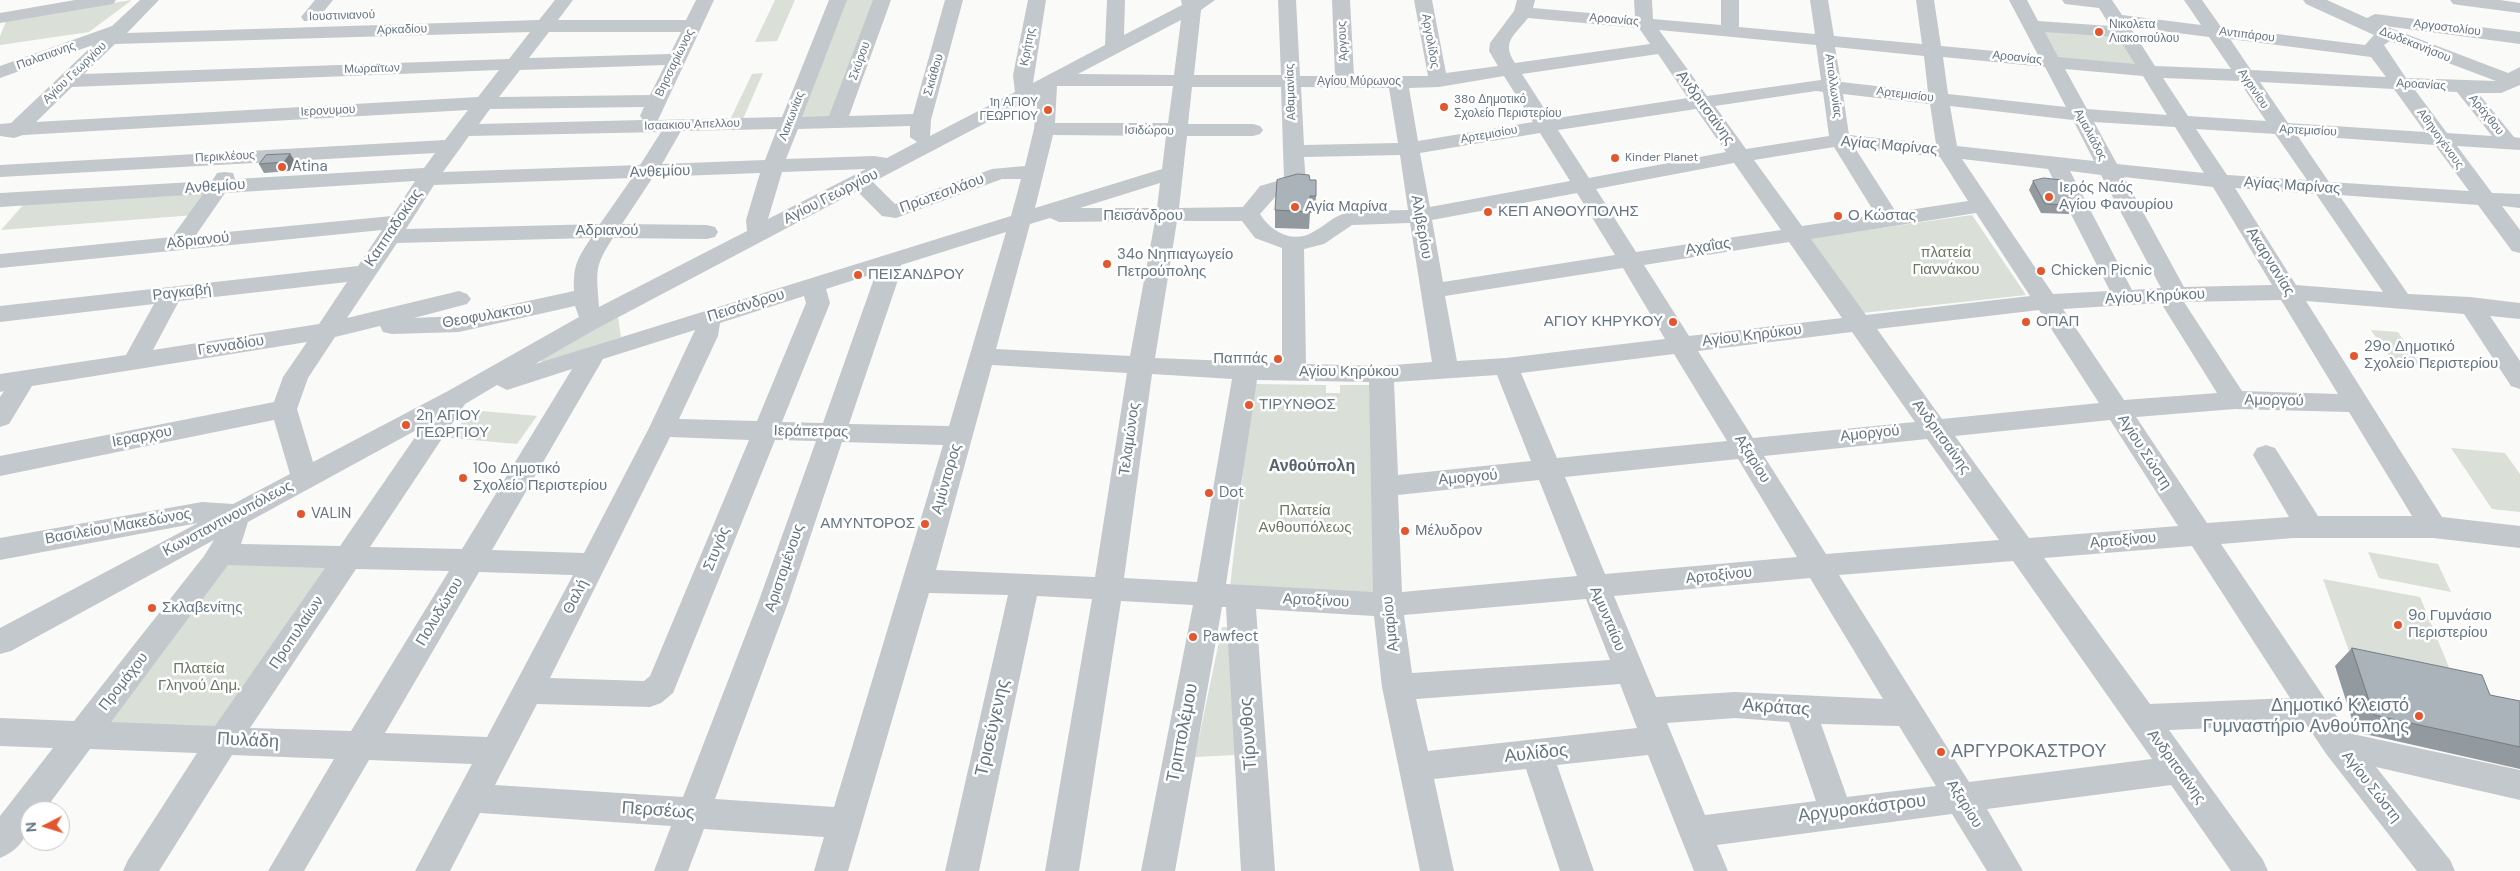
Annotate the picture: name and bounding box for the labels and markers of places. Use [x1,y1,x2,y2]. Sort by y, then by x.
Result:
place label: Νικολετα Λιακοπούλου [2109,18,2179,46]
marker: Νικολετα Λιακοπούλου [2093,26,2105,38]
place label: 38ο Δημοτικό Σχολείο Περιστερίου [1454,93,1561,121]
place label: 1η ΑΓΙΟΥ ΓΕΩΡΓΙΟΥ [980,96,1038,124]
marker: 38ο Δημοτικό Σχολείο Περιστερίου [1438,101,1450,113]
marker: 1η ΑΓΙΟΥ ΓΕΩΡΓΙΟΥ [1042,104,1054,116]
place label: Kinder Planet [1625,151,1698,165]
marker: Kinder Planet [1609,152,1621,164]
place label: Atina [292,158,328,176]
marker: Atina [276,161,288,173]
place label: Ιερός Ναός Αγίου Φανουρίου [2059,179,2173,214]
marker: Ιερός Ναός Αγίου Φανουρίου [2043,191,2055,203]
place label: Αγία Μαρίνα [1305,198,1387,216]
marker: Αγία Μαρίνα [1289,201,1301,213]
place label: ΚΕΠ ΑΝΘΟΥΠΟΛΗΣ [1498,203,1639,221]
marker: ΚΕΠ ΑΝΘΟΥΠΟΛΗΣ [1482,206,1494,218]
place label: Ο Κώστας [1848,207,1916,225]
marker: Ο Κώστας [1832,210,1844,222]
place label: 34ο Νηπιαγωγείο Πετρούπολης [1117,246,1233,281]
marker: 34ο Νηπιαγωγείο Πετρούπολης [1101,258,1113,270]
place label: Chicken Picnic [2051,262,2152,280]
marker: Chicken Picnic [2035,265,2047,277]
place label: ΠΕΙΣΑΝΔΡΟΥ [868,266,964,284]
marker: ΠΕΙΣΑΝΔΡΟΥ [852,269,864,281]
place label: ΑΓΙΟΥ ΚΗΡΥΚΟΥ [1544,313,1663,331]
place label: ΟΠΑΠ [2036,313,2079,331]
marker: ΑΓΙΟΥ ΚΗΡΥΚΟΥ [1667,316,1679,328]
marker: ΟΠΑΠ [2020,316,2032,328]
place label: 29o Δημοτικό Σχολείο Περιστερίου [2364,338,2498,373]
place label: Παππάς [1213,350,1268,368]
marker: 29o Δημοτικό Σχολείο Περιστερίου [2348,350,2360,362]
marker: Παππάς [1272,353,1284,365]
place label: ΤΙΡΥΝΘΟΣ [1259,396,1336,414]
marker: ΤΙΡΥΝΘΟΣ [1243,399,1255,411]
place label: 2η ΑΓΙΟΥ ΓΕΩΡΓΙΟΥ [416,407,489,442]
marker: 2η ΑΓΙΟΥ ΓΕΩΡΓΙΟΥ [400,419,412,431]
place label: 10ο Δημοτικό Σχολείο Περιστερίου [473,460,607,495]
marker: 10ο Δημοτικό Σχολείο Περιστερίου [457,472,469,484]
place label: Dot [1219,484,1244,502]
marker: Dot [1203,487,1215,499]
place label: VALIN [311,505,351,523]
marker: VALIN [295,508,307,520]
place label: ΑΜΥΝΤΟΡΟΣ [820,515,915,533]
marker: ΑΜΥΝΤΟΡΟΣ [919,518,931,530]
place label: Μέλυδρον [1415,522,1482,540]
marker: Μέλυδρον [1399,525,1411,537]
place label: Σκλαβενίτης [162,599,242,617]
marker: Σκλαβενίτης [146,602,158,614]
place label: 9ο Γυμνάσιο Περιστερίου [2408,607,2492,642]
marker: 9ο Γυμνάσιο Περιστερίου [2392,619,2404,631]
place label: Pawfect [1203,628,1258,646]
marker: Pawfect [1187,631,1199,643]
place label: Δημοτικό Κλειστό Γυμναστήριο Ανθούπολης [2203,695,2409,738]
marker: Δημοτικό Κλειστό Γυμναστήριο Ανθούπολης [2413,710,2425,722]
place label: ΑΡΓΥΡΟΚΑΣΤΡΟΥ [1951,741,2107,763]
marker: ΑΡΓΥΡΟΚΑΣΤΡΟΥ [1935,746,1947,758]

